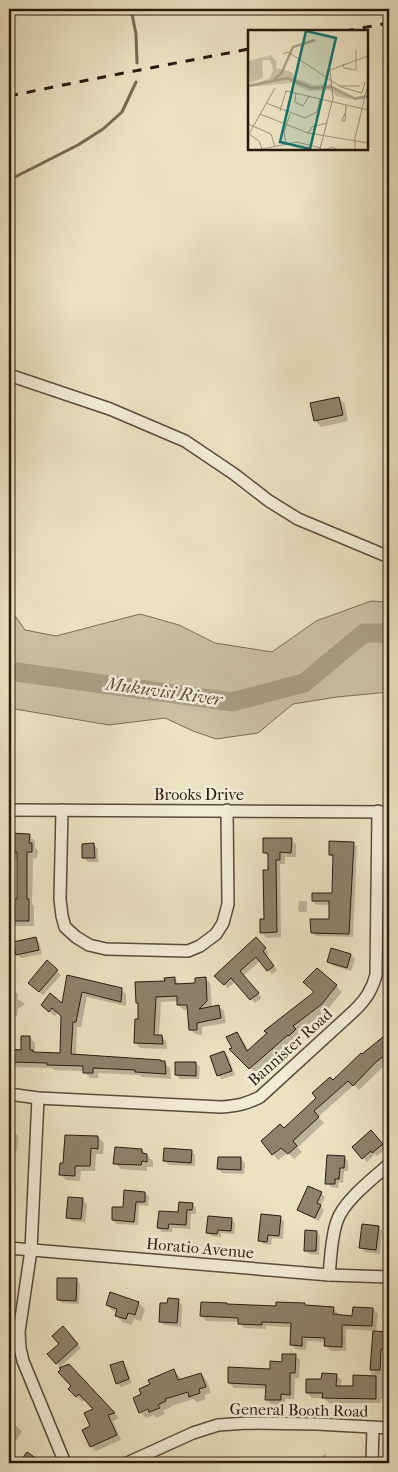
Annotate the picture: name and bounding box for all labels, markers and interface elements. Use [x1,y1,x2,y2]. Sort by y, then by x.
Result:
inset map [248,30,368,150]
water label: Mukuvisi River [102,673,225,711]
street label: Brooks Drive [154,785,244,804]
street label: Bannister Road [244,1004,336,1090]
street label: Horatio Avenue [145,1234,255,1262]
street label: General Booth Road [229,1399,369,1421]

